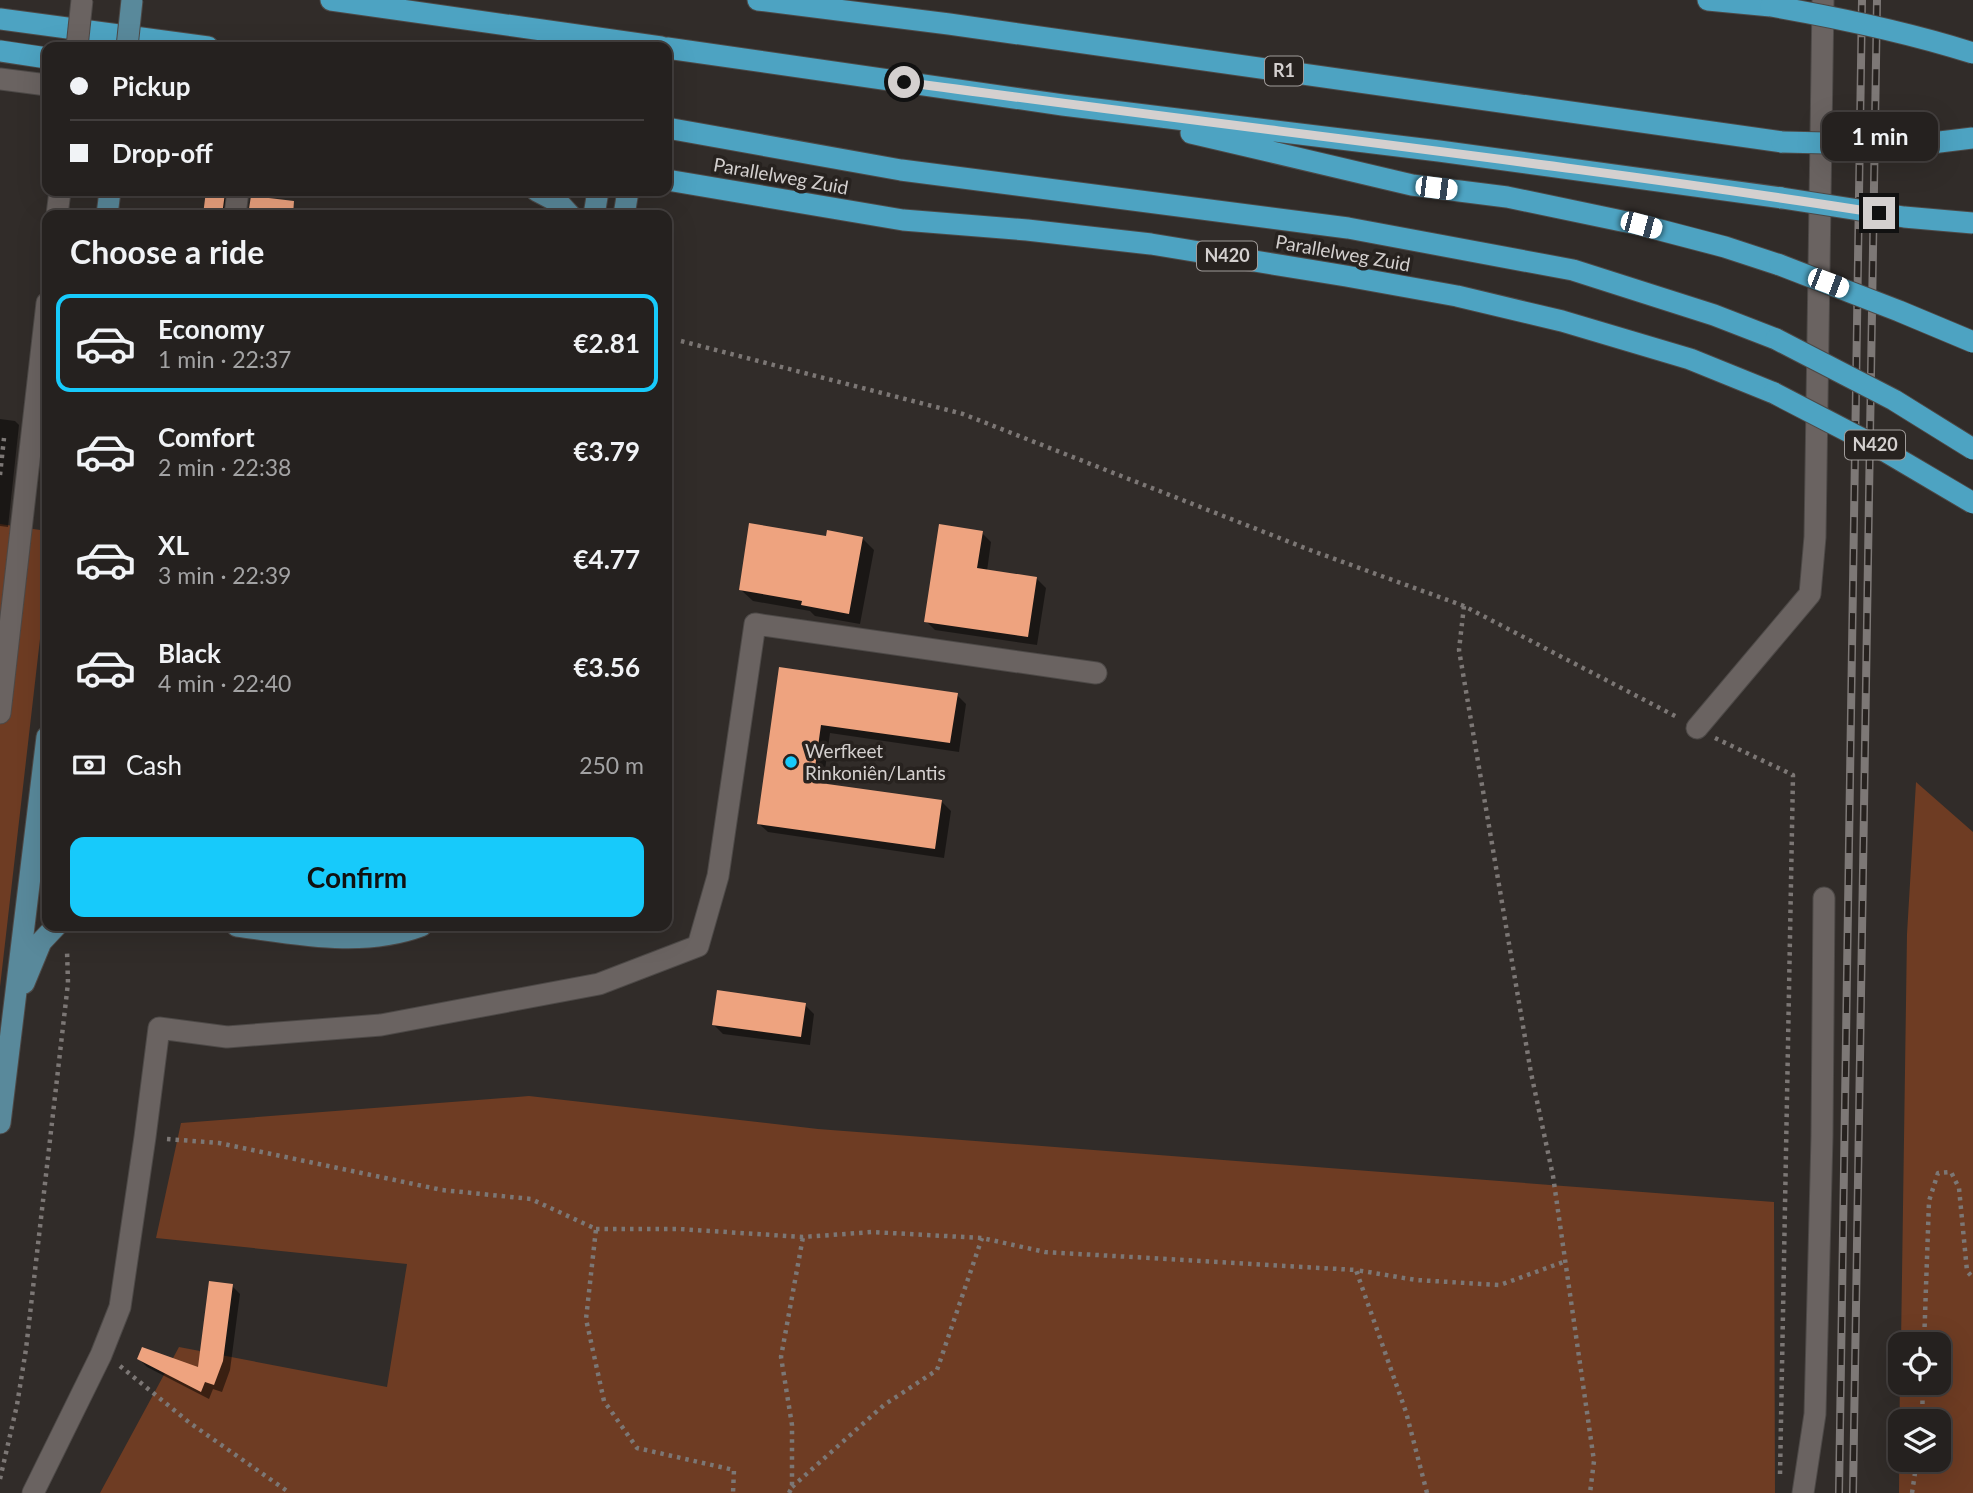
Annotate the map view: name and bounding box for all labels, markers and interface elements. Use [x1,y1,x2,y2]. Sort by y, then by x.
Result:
road number: R1 [1265,56,1303,86]
route start [888,66,920,98]
text: Pickup [112,70,191,102]
callout: 1 min [1821,111,1937,160]
text: 1 min [1851,122,1909,150]
text: Drop-off [112,137,213,169]
street label: Parallelweg Zuid [712,152,850,199]
car [1414,175,1459,201]
route end [1863,197,1895,229]
car [1618,209,1665,241]
street label: Parallelweg Zuid [1274,229,1412,276]
text: Choose a ride [70,232,264,271]
road number: N420 [1197,242,1257,270]
car [1805,266,1852,300]
icon: car [74,312,137,375]
text: Economy [158,313,264,345]
text: €2.81 [574,327,640,359]
text: 1 min · 22:37 [158,345,291,373]
icon: car [74,420,137,483]
text: Comfort [158,421,255,453]
road number: N420 [1845,430,1905,460]
text: €3.79 [574,435,640,467]
text: 2 min · 22:38 [158,453,291,481]
icon: car [74,528,137,591]
text: XL [158,529,189,561]
text: €4.77 [574,543,640,575]
text: 3 min · 22:39 [158,561,291,589]
icon: car [74,636,137,699]
text: Black [158,637,221,669]
text: €3.56 [574,651,640,683]
text: 4 min · 22:40 [158,669,291,697]
place label: Werfkeet Rinkoniên/Lantis [805,739,946,784]
icon: cash [70,746,108,784]
text: Cash [126,749,182,781]
text: 250 m [579,751,644,779]
marker: Werfkeet Rinkoniên/Lantis [783,754,799,770]
button: Confirm [70,837,644,917]
map controls [1888,1332,1951,1472]
button: locate [1888,1332,1951,1395]
button: layers [1888,1409,1951,1472]

